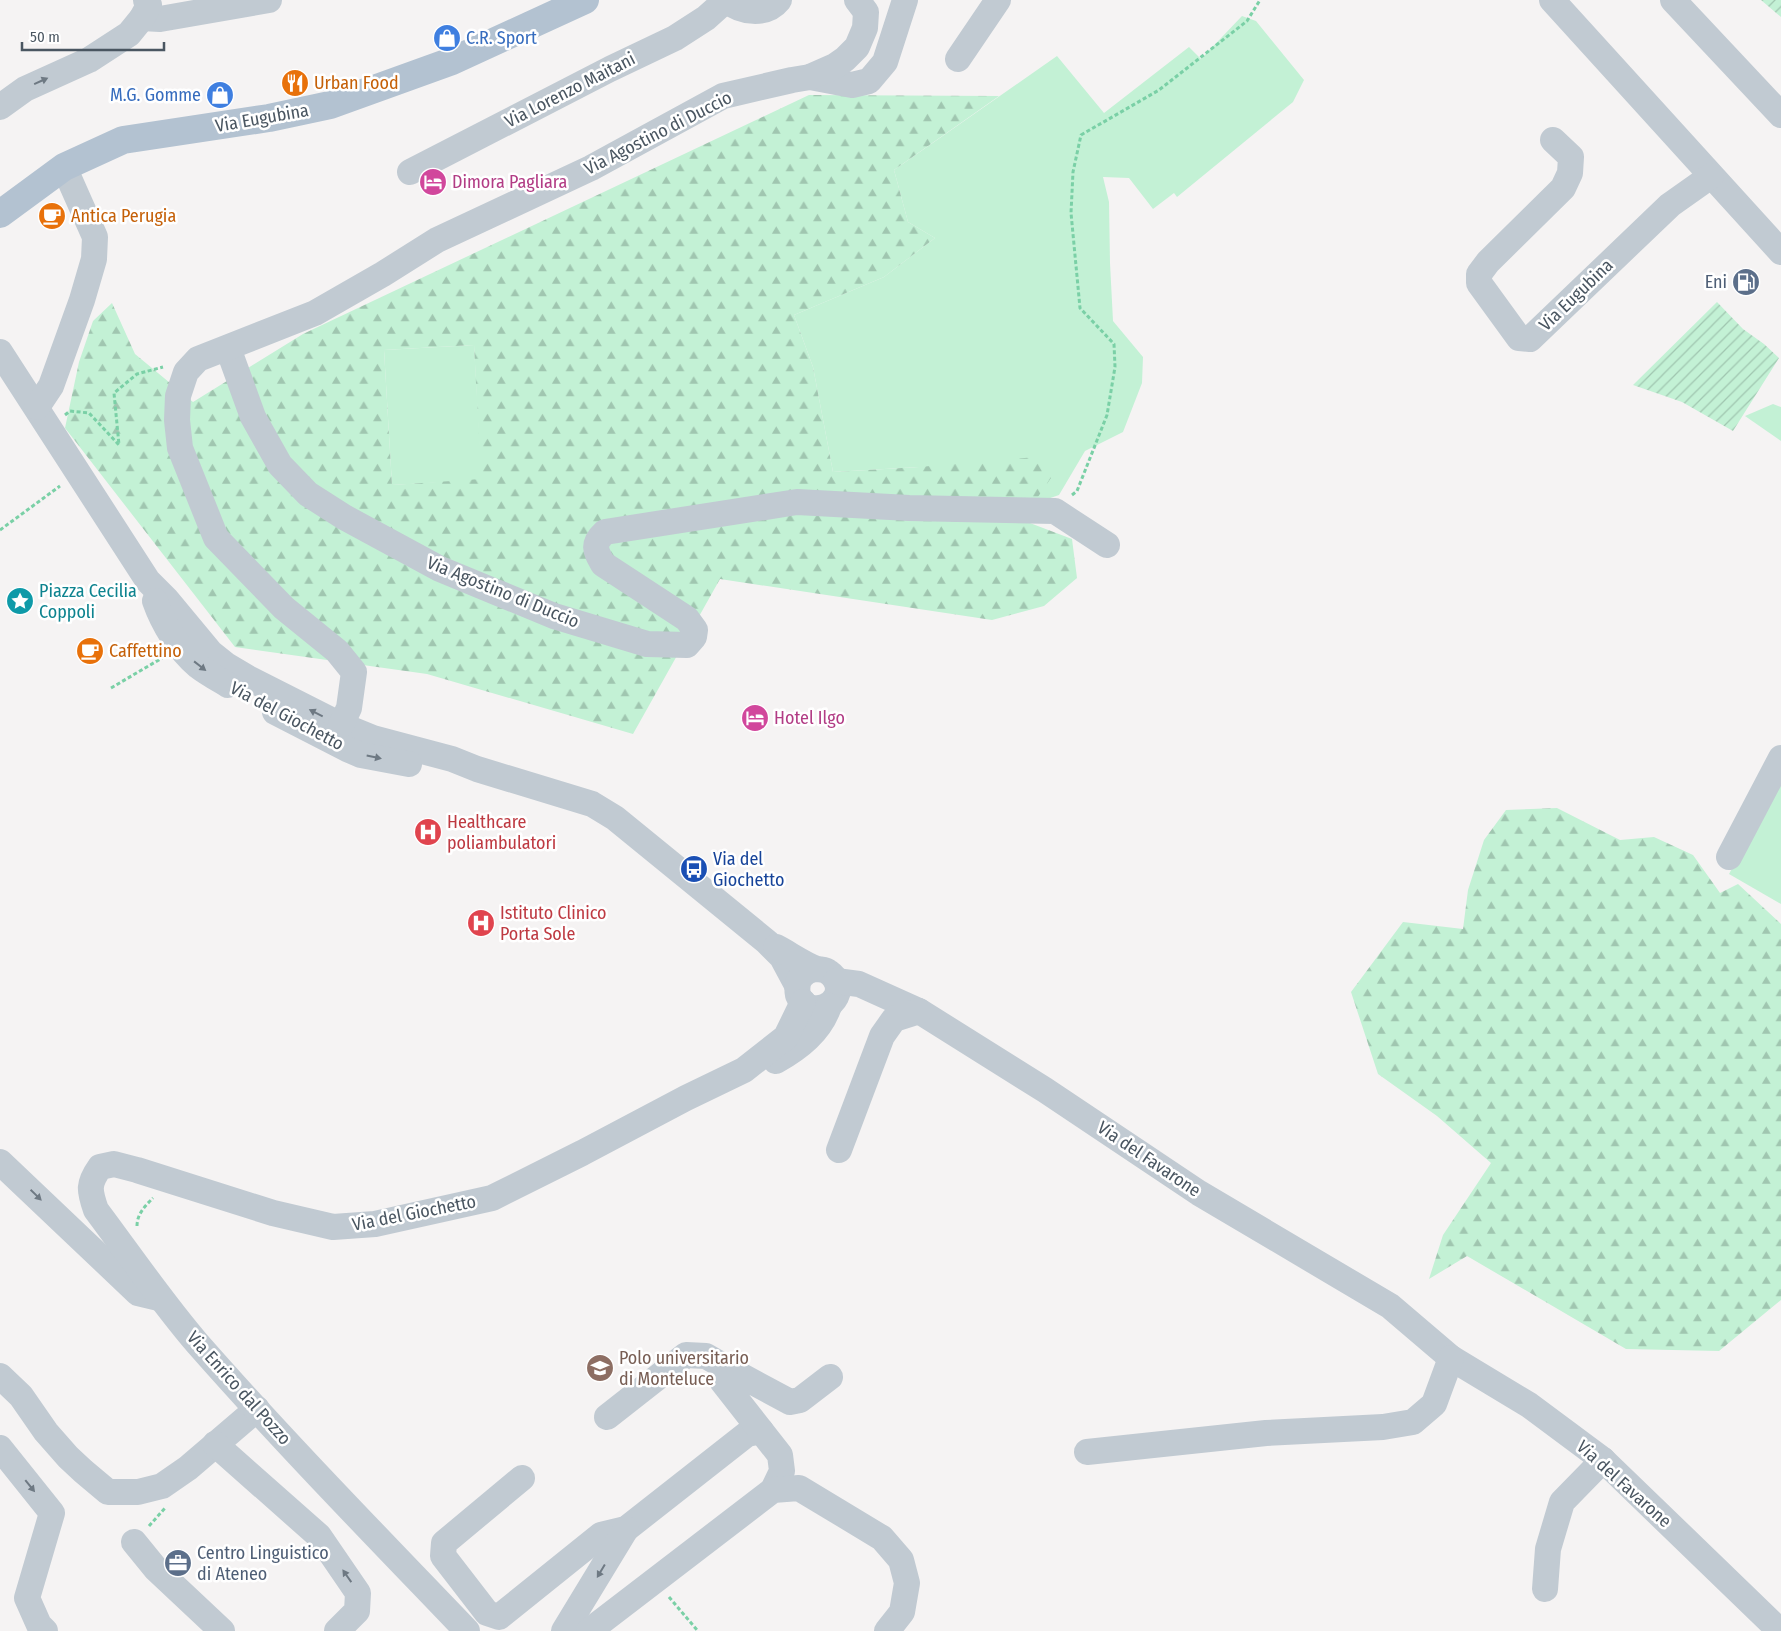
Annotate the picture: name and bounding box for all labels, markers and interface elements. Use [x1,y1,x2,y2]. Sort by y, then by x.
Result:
scale bar [22,20,165,52]
shop icon: C.R. Sport [432,23,462,53]
place label: C.R. Sport [466,27,537,49]
text: 50 m [30,28,60,46]
street label: Via Lorenzo Maitani [501,48,639,132]
restaurant icon: Urban Food [280,68,310,98]
place label: Urban Food [314,72,399,94]
one-way arrow [34,77,48,85]
shop icon: M.G. Gomme [205,80,235,110]
place label: M.G. Gomme [110,84,201,106]
street label: Via Agostino di Duccio [581,86,735,180]
street label: Via Eugubina [214,99,311,137]
hotel icon: Dimora Pagliara [418,167,448,197]
place label: Dimora Pagliara [452,171,567,193]
cafe icon: Antica Perugia [37,201,67,231]
place label: Antica Perugia [71,205,176,227]
street label: Via Eugubina [1534,254,1618,336]
fuel station icon: Eni [1731,267,1761,297]
place label: Eni [1705,271,1727,293]
street label: Via Agostino di Duccio [424,551,582,633]
place label: Piazza Cecilia Coppoli [39,580,137,623]
place icon: Piazza Cecilia Coppoli [5,586,35,616]
cafe icon: Caffettino [75,636,105,666]
place label: Caffettino [109,640,182,662]
one-way arrow [194,661,207,672]
street label: Via del Giochetto [226,677,348,755]
hotel icon: Hotel Ilgo [740,703,770,733]
place label: Hotel Ilgo [774,707,845,729]
one-way arrow [309,709,324,717]
one-way arrow [367,754,383,762]
place label: Healthcare poliambulatori [447,811,556,854]
hospital icon: Healthcare poliambulatori [413,817,443,847]
place label: Via del Giochetto [713,848,784,891]
bus stop icon: Via del Giochetto [679,854,709,884]
place label: Istituto Clinico Porta Sole [500,902,607,945]
hospital icon: Istituto Clinico Porta Sole [466,908,496,938]
street label: Via del Favarone [1093,1116,1205,1202]
one-way arrow [29,1189,41,1201]
street label: Via del Giochetto [350,1190,478,1236]
street label: Via Enrico dal Pozzo [182,1327,296,1449]
place label: Polo universitario di Monteluce [619,1347,749,1390]
school or university icon: Polo universitario di Monteluce [585,1353,615,1383]
street label: Via del Favarone [1572,1436,1676,1532]
one-way arrow [25,1479,36,1492]
place label: Centro Linguistico di Ateneo [197,1542,329,1585]
office icon: Centro Linguistico di Ateneo [163,1548,193,1578]
one-way arrow [597,1563,605,1578]
one-way arrow [342,1569,352,1583]

